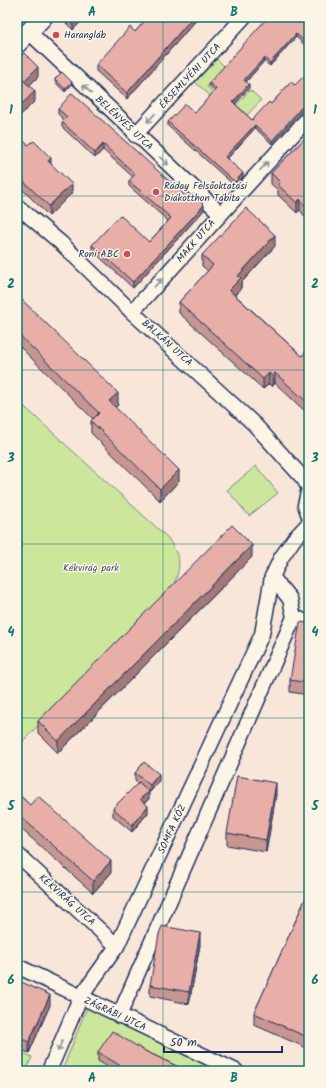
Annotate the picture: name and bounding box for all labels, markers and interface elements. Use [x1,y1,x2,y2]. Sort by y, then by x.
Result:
text: A [88,2,96,23]
text: B [230,2,238,23]
place label: Harangláb [64,27,107,43]
marker: Harangláb [51,30,61,40]
street label: ÉRSEMLYÉNI UTCA [155,39,225,113]
one-way arrow [81,84,92,93]
street label: BELÉNYES UTCA [91,92,157,154]
text: 1 [9,100,13,121]
text: 1 [313,100,317,121]
one-way arrow [146,113,156,123]
one-way arrow [159,156,169,166]
one-way arrow [259,160,268,171]
place label: Ráday Felsőoktatási Diákotthon Tábita [164,178,248,206]
marker: Ráday Felsőoktatási Diákotthon Tábita [151,187,161,197]
street label: MAKK UTCA [173,216,219,266]
place label: Roni ABC [78,246,119,262]
marker: Roni ABC [122,249,132,259]
text: 2 [7,274,15,295]
text: 2 [311,274,319,295]
one-way arrow [154,278,163,288]
street label: BALKÁN UTCA [138,316,196,370]
text: 3 [6,448,15,469]
text: 3 [310,448,319,469]
park label: Kékvirág park [63,560,119,576]
text: 4 [7,622,15,643]
text: 4 [311,622,319,643]
text: 5 [7,796,16,817]
text: 5 [311,796,320,817]
street label: SOMFA KÖZ [154,802,190,856]
street label: KÉKVIRÁG UTCA [35,870,99,930]
text: 6 [7,970,15,991]
text: 6 [311,970,319,991]
street label: ZÁGRÁBI UTCA [81,993,149,1035]
scale bar [164,1028,282,1054]
text: 50 m [170,1033,197,1052]
one-way arrow [55,1040,63,1052]
text: A [88,1068,96,1088]
text: B [230,1068,238,1088]

